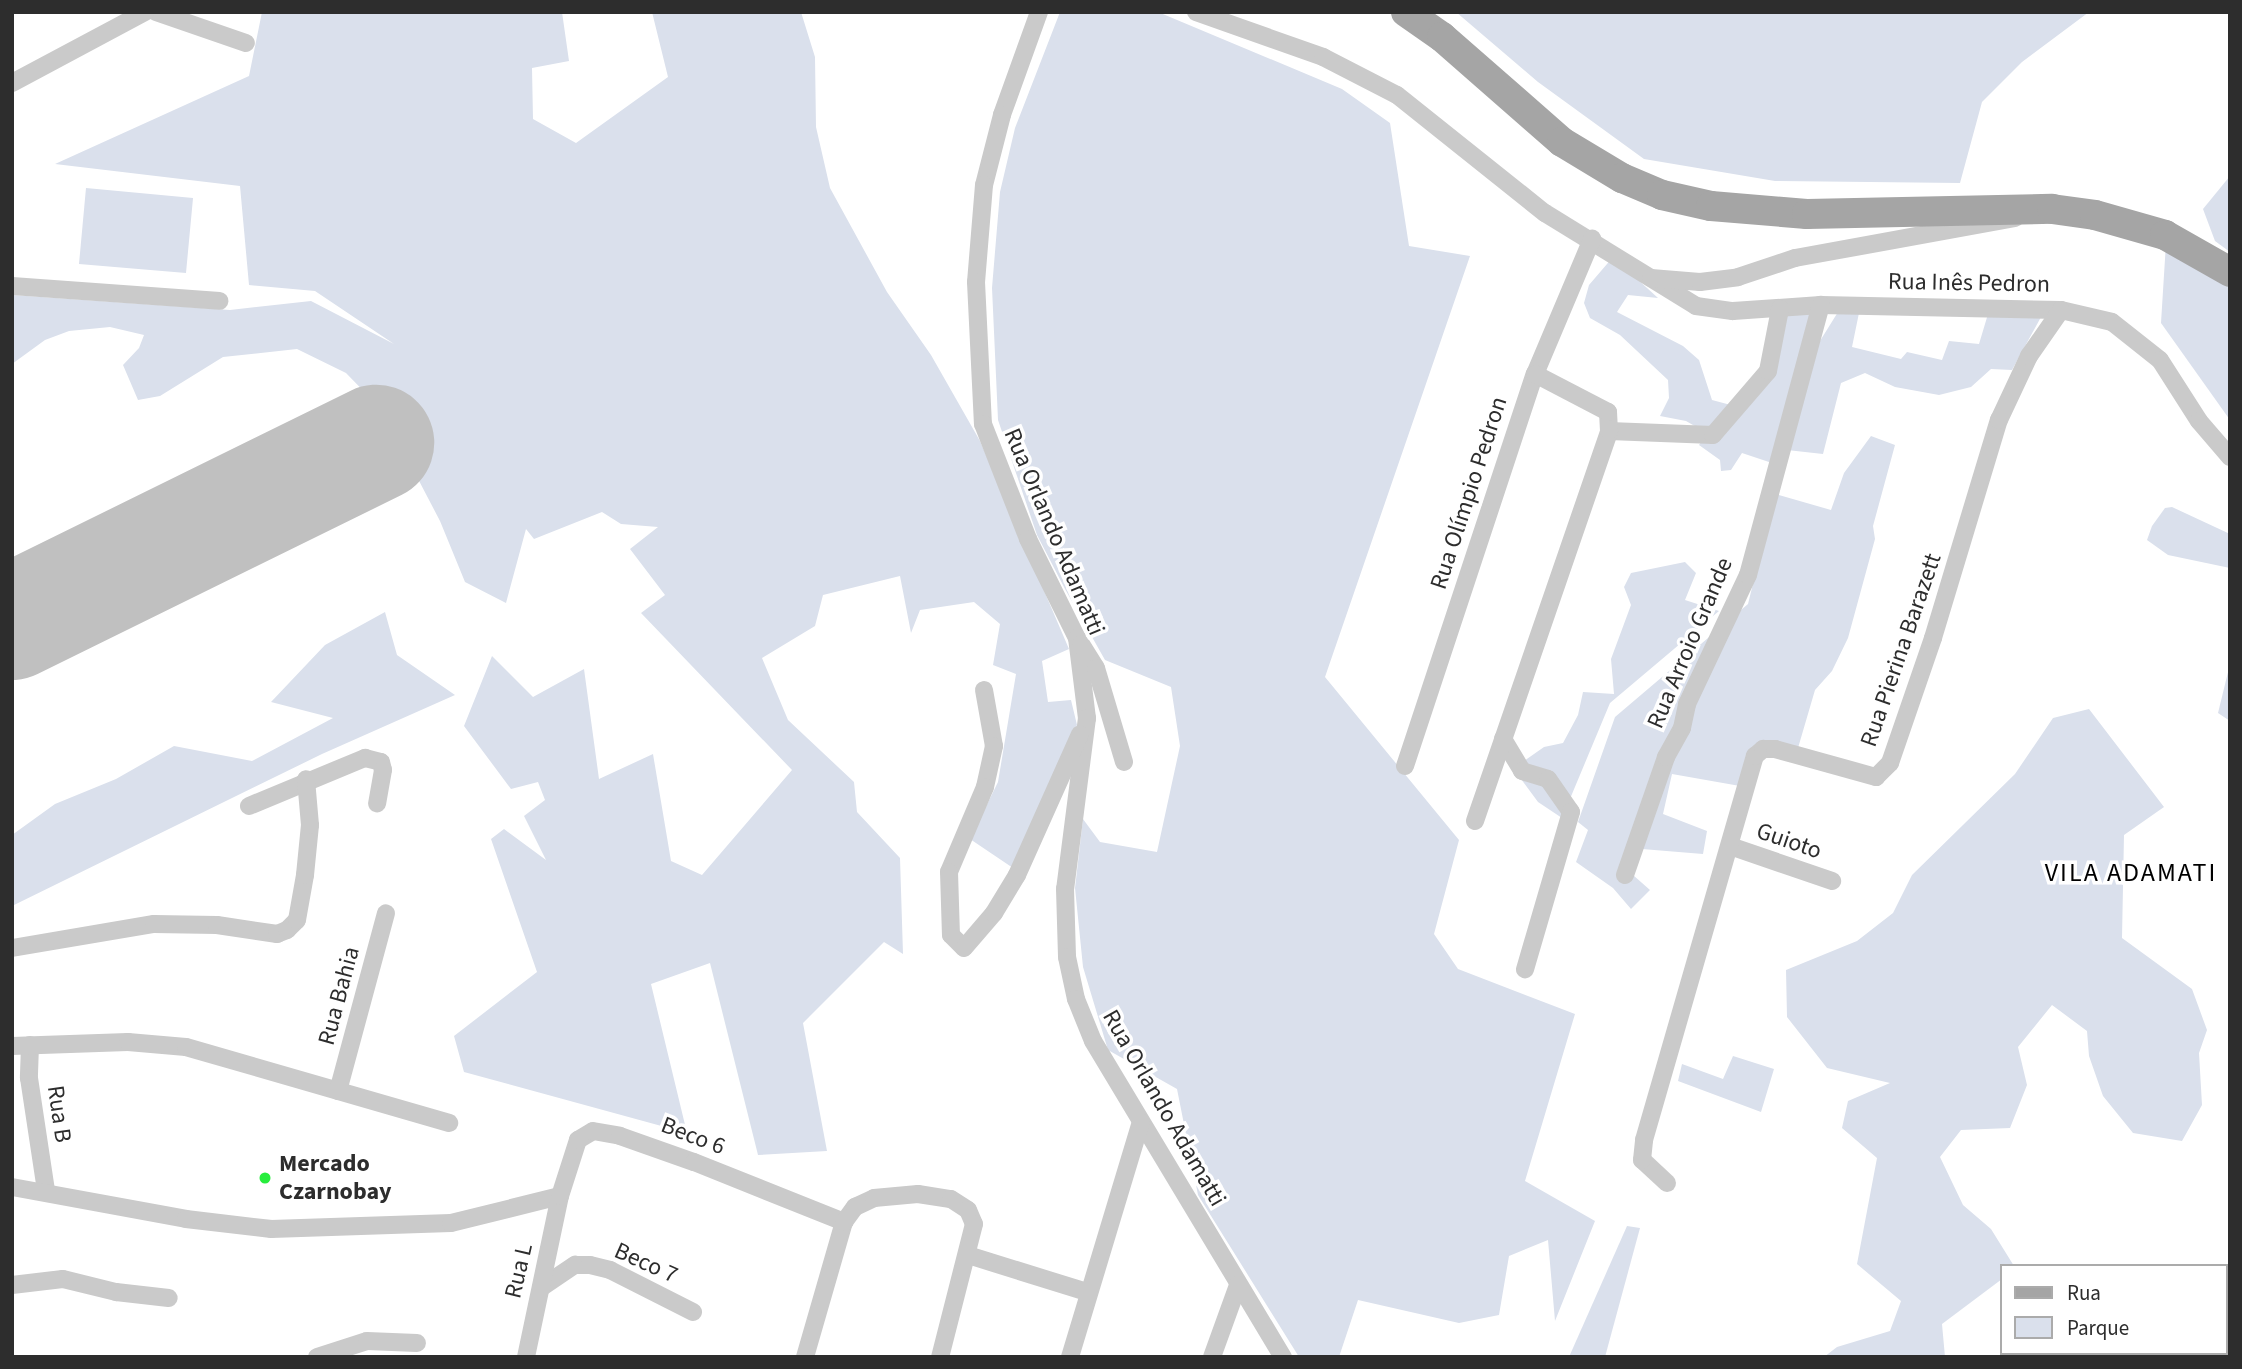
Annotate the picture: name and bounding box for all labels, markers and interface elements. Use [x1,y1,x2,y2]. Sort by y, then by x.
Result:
street label: Rua Inês Pedron [1888,267,2050,299]
street label: Rua Olímpio Pedron [1424,393,1514,593]
street label: Rua Orlando Adamatti [997,424,1111,640]
street label: Rua Pierina Barazett [1854,549,1948,751]
street label: Rua Arroio Grande [1641,553,1739,733]
street label: Guioto [1753,816,1825,866]
district label: VILA ADAMATI [2046,857,2216,889]
street label: Rua Bahia [312,944,366,1048]
street label: Rua Orlando Adamatti [1096,1005,1232,1211]
street label: Rua B [41,1083,77,1145]
street label: Beco 6 [657,1111,729,1161]
place label: Mercado Czarnobay [279,1150,392,1206]
marker: Mercado Czarnobay [257,1170,273,1186]
street label: Beco 7 [610,1236,682,1290]
street label: Rua L [499,1241,539,1301]
legend [2000,1264,2228,1355]
text: Rua [2067,1278,2101,1308]
text: Parque [2067,1313,2129,1343]

